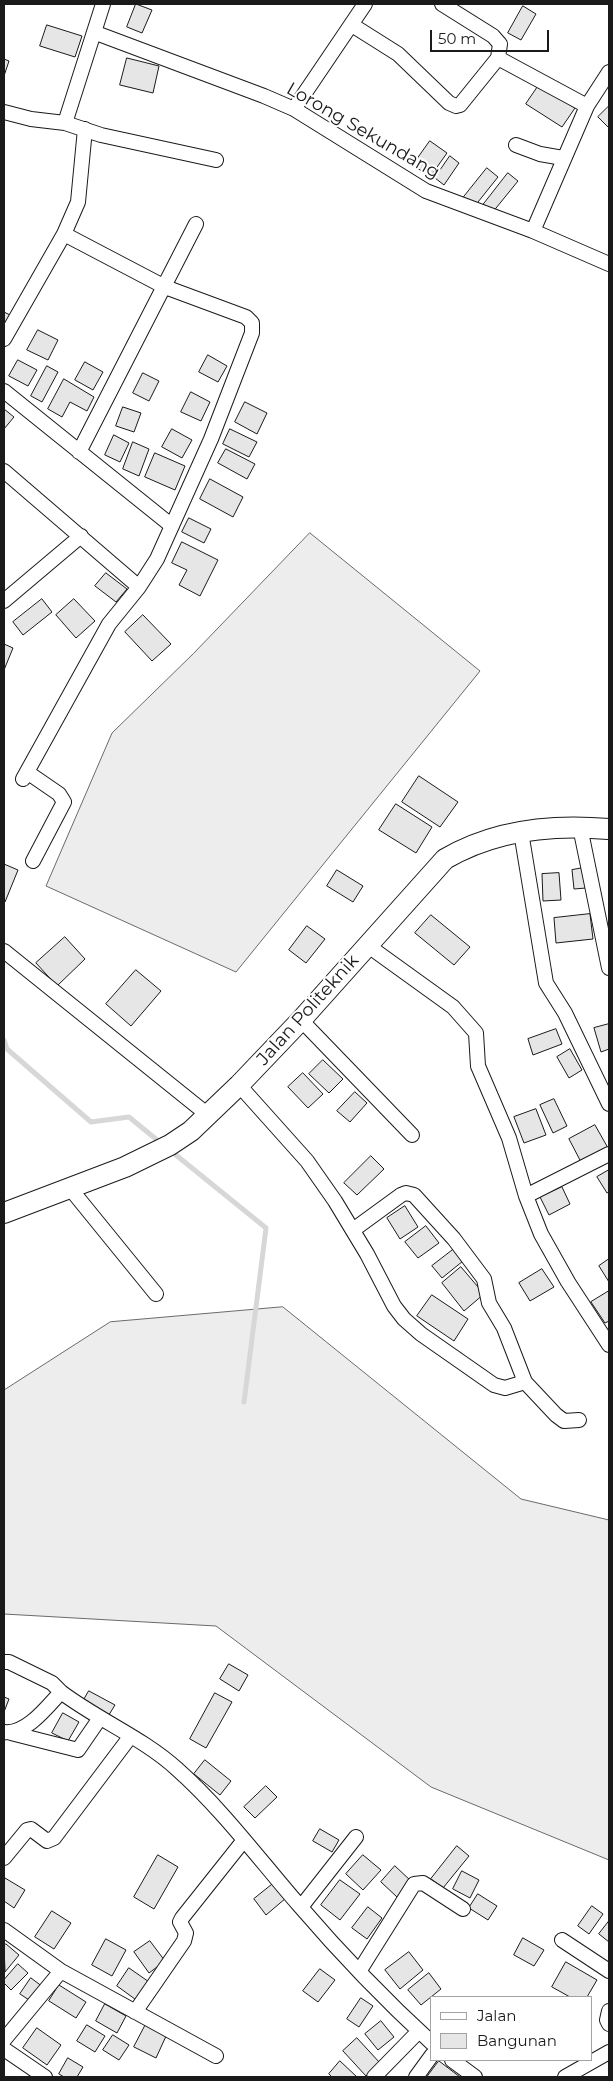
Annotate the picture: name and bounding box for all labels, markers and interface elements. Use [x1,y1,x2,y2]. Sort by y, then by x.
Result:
scale bar [433,20,552,52]
text: 50 m [438,29,476,48]
street label: Lorong Sekundang [283,78,443,184]
street label: Jalan Politeknik [253,950,363,1070]
legend [430,1996,593,2061]
text: Jalan [477,2006,516,2025]
text: Bangunan [477,2031,557,2050]

